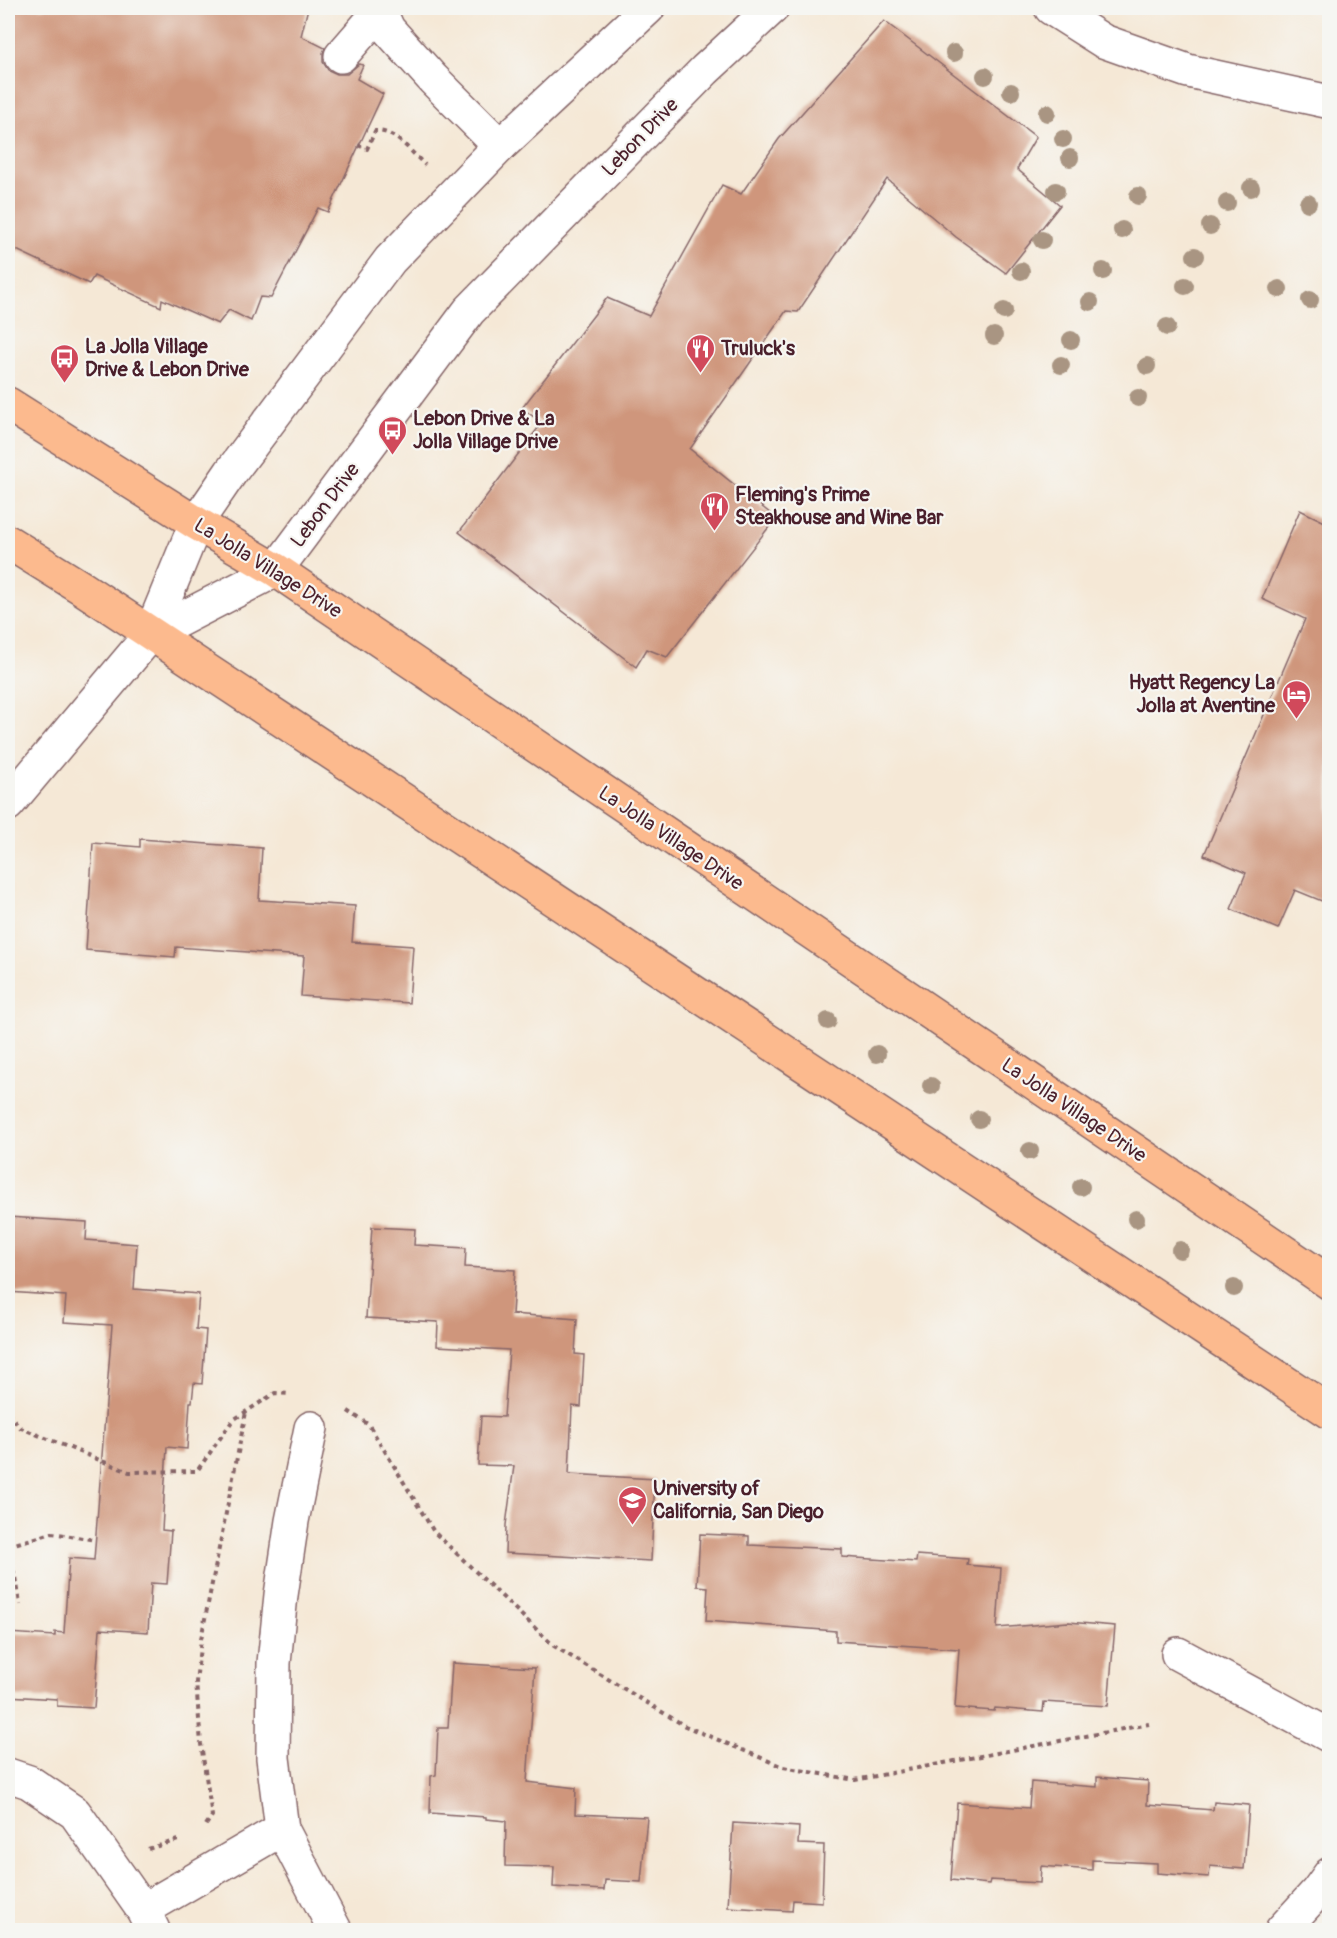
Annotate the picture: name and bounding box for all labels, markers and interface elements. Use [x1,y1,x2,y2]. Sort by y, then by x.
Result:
street label: Lebon Drive [596,92,684,182]
restaurant icon: Truluck's [684,332,716,374]
place label: La Jolla Village Drive & Lebon Drive [85,334,250,382]
place label: Truluck's [720,336,795,361]
bus stop icon: La Jolla Village Drive & Lebon Drive [48,342,80,384]
place label: Lebon Drive & La Jolla Village Drive [413,406,559,454]
bus stop icon: Lebon Drive & La Jolla Village Drive [376,414,408,456]
street label: Lebon Drive [285,457,365,552]
place label: Fleming's Prime Steakhouse and Wine Bar [735,482,944,530]
restaurant icon: Fleming's Prime Steakhouse and Wine Bar [698,490,730,532]
street label: La Jolla Village Drive [189,512,347,624]
place label: Hyatt Regency La Jolla at Aventine [1129,670,1276,718]
hotel icon: Hyatt Regency La Jolla at Aventine [1280,678,1312,720]
street label: La Jolla Village Drive [594,780,748,896]
street label: La Jolla Village Drive [997,1052,1151,1168]
place label: University of California, San Diego [653,1476,824,1524]
school or university icon: University of California, San Diego [616,1484,648,1526]

